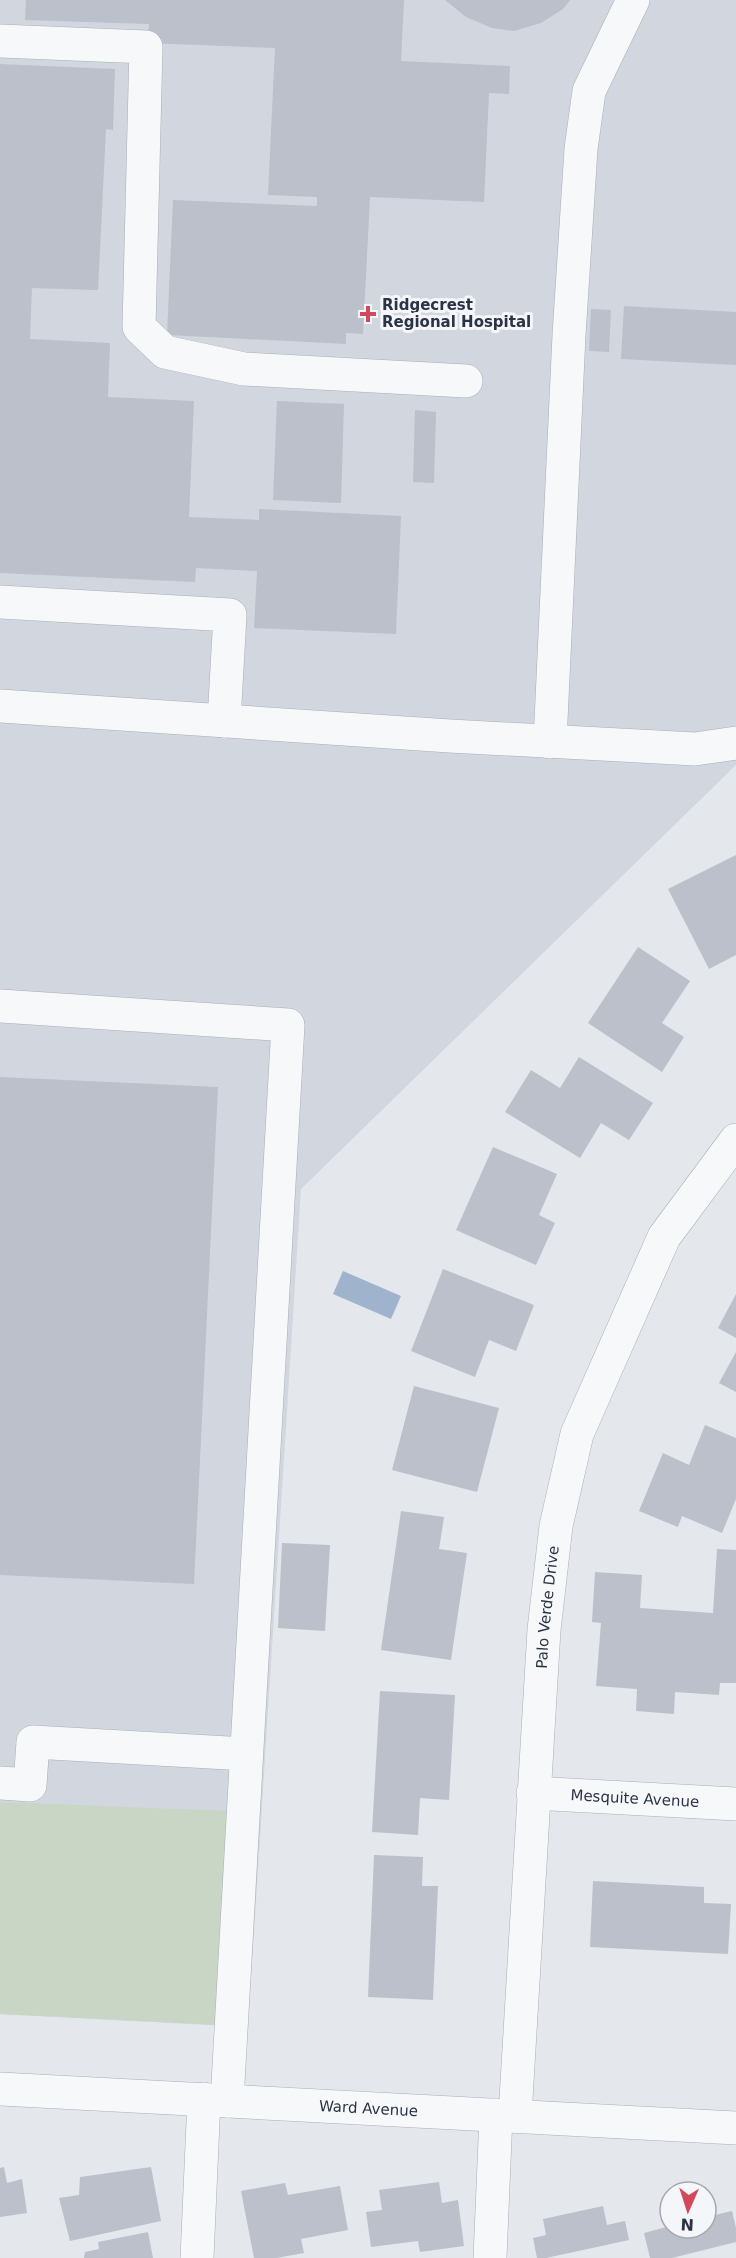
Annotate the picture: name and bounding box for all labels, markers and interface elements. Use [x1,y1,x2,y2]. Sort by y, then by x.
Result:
place label: Ridgecrest Regional Hospital [382,296,531,331]
marker: Ridgecrest Regional Hospital [359,305,377,323]
street label: Palo Verde Drive [533,1545,563,1669]
street label: Mesquite Avenue [570,1786,700,1811]
street label: Ward Avenue [319,2097,418,2120]
north arrow [658,2180,718,2240]
text: N [680,2215,694,2234]

